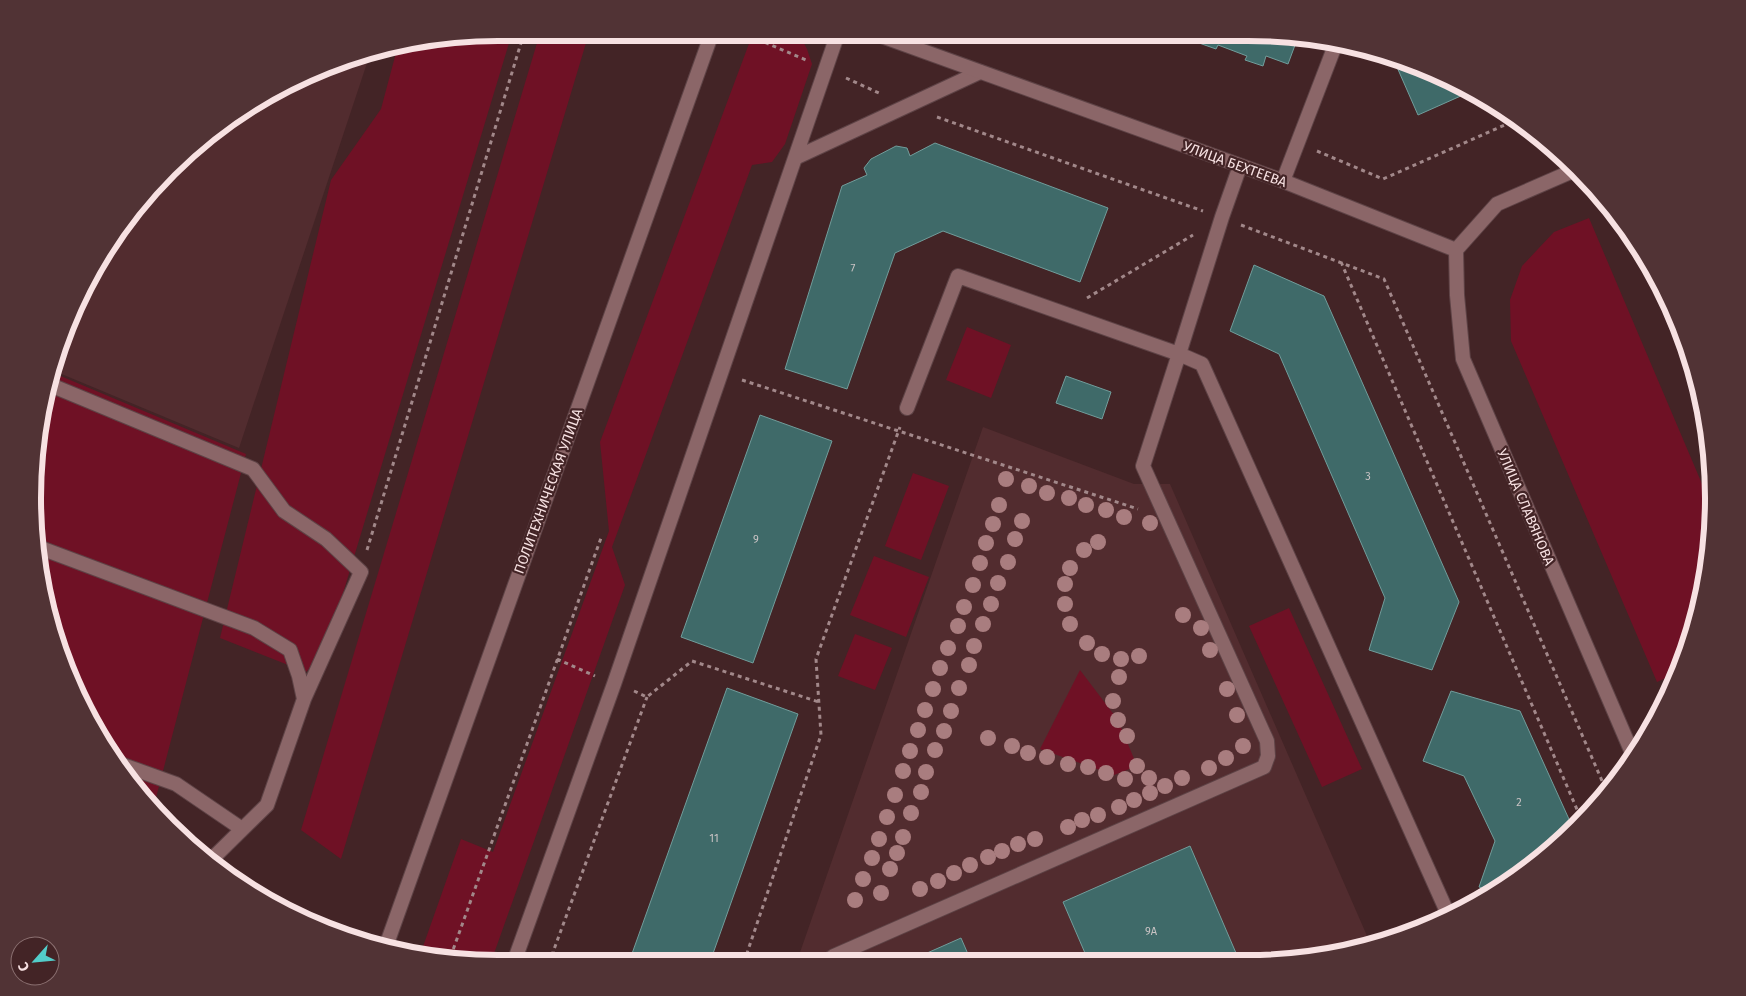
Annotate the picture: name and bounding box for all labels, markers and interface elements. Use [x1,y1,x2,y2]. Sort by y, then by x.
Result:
street label: УЛИЦА БЕХТЕЕВА [1181,138,1289,191]
house number: 7 [851,262,856,275]
street label: ПОЛИТЕХНИЧЕСКАЯ УЛИЦА [511,406,586,576]
street label: УЛИЦА СЛАВЯНОВА [1493,446,1558,568]
house number: 3 [1365,470,1371,483]
house number: 9 [753,533,759,546]
house number: 2 [1516,796,1522,809]
house number: 11 [709,832,719,845]
house number: 9А [1145,925,1158,938]
north arrow [10,936,60,986]
text: С [14,959,33,974]

